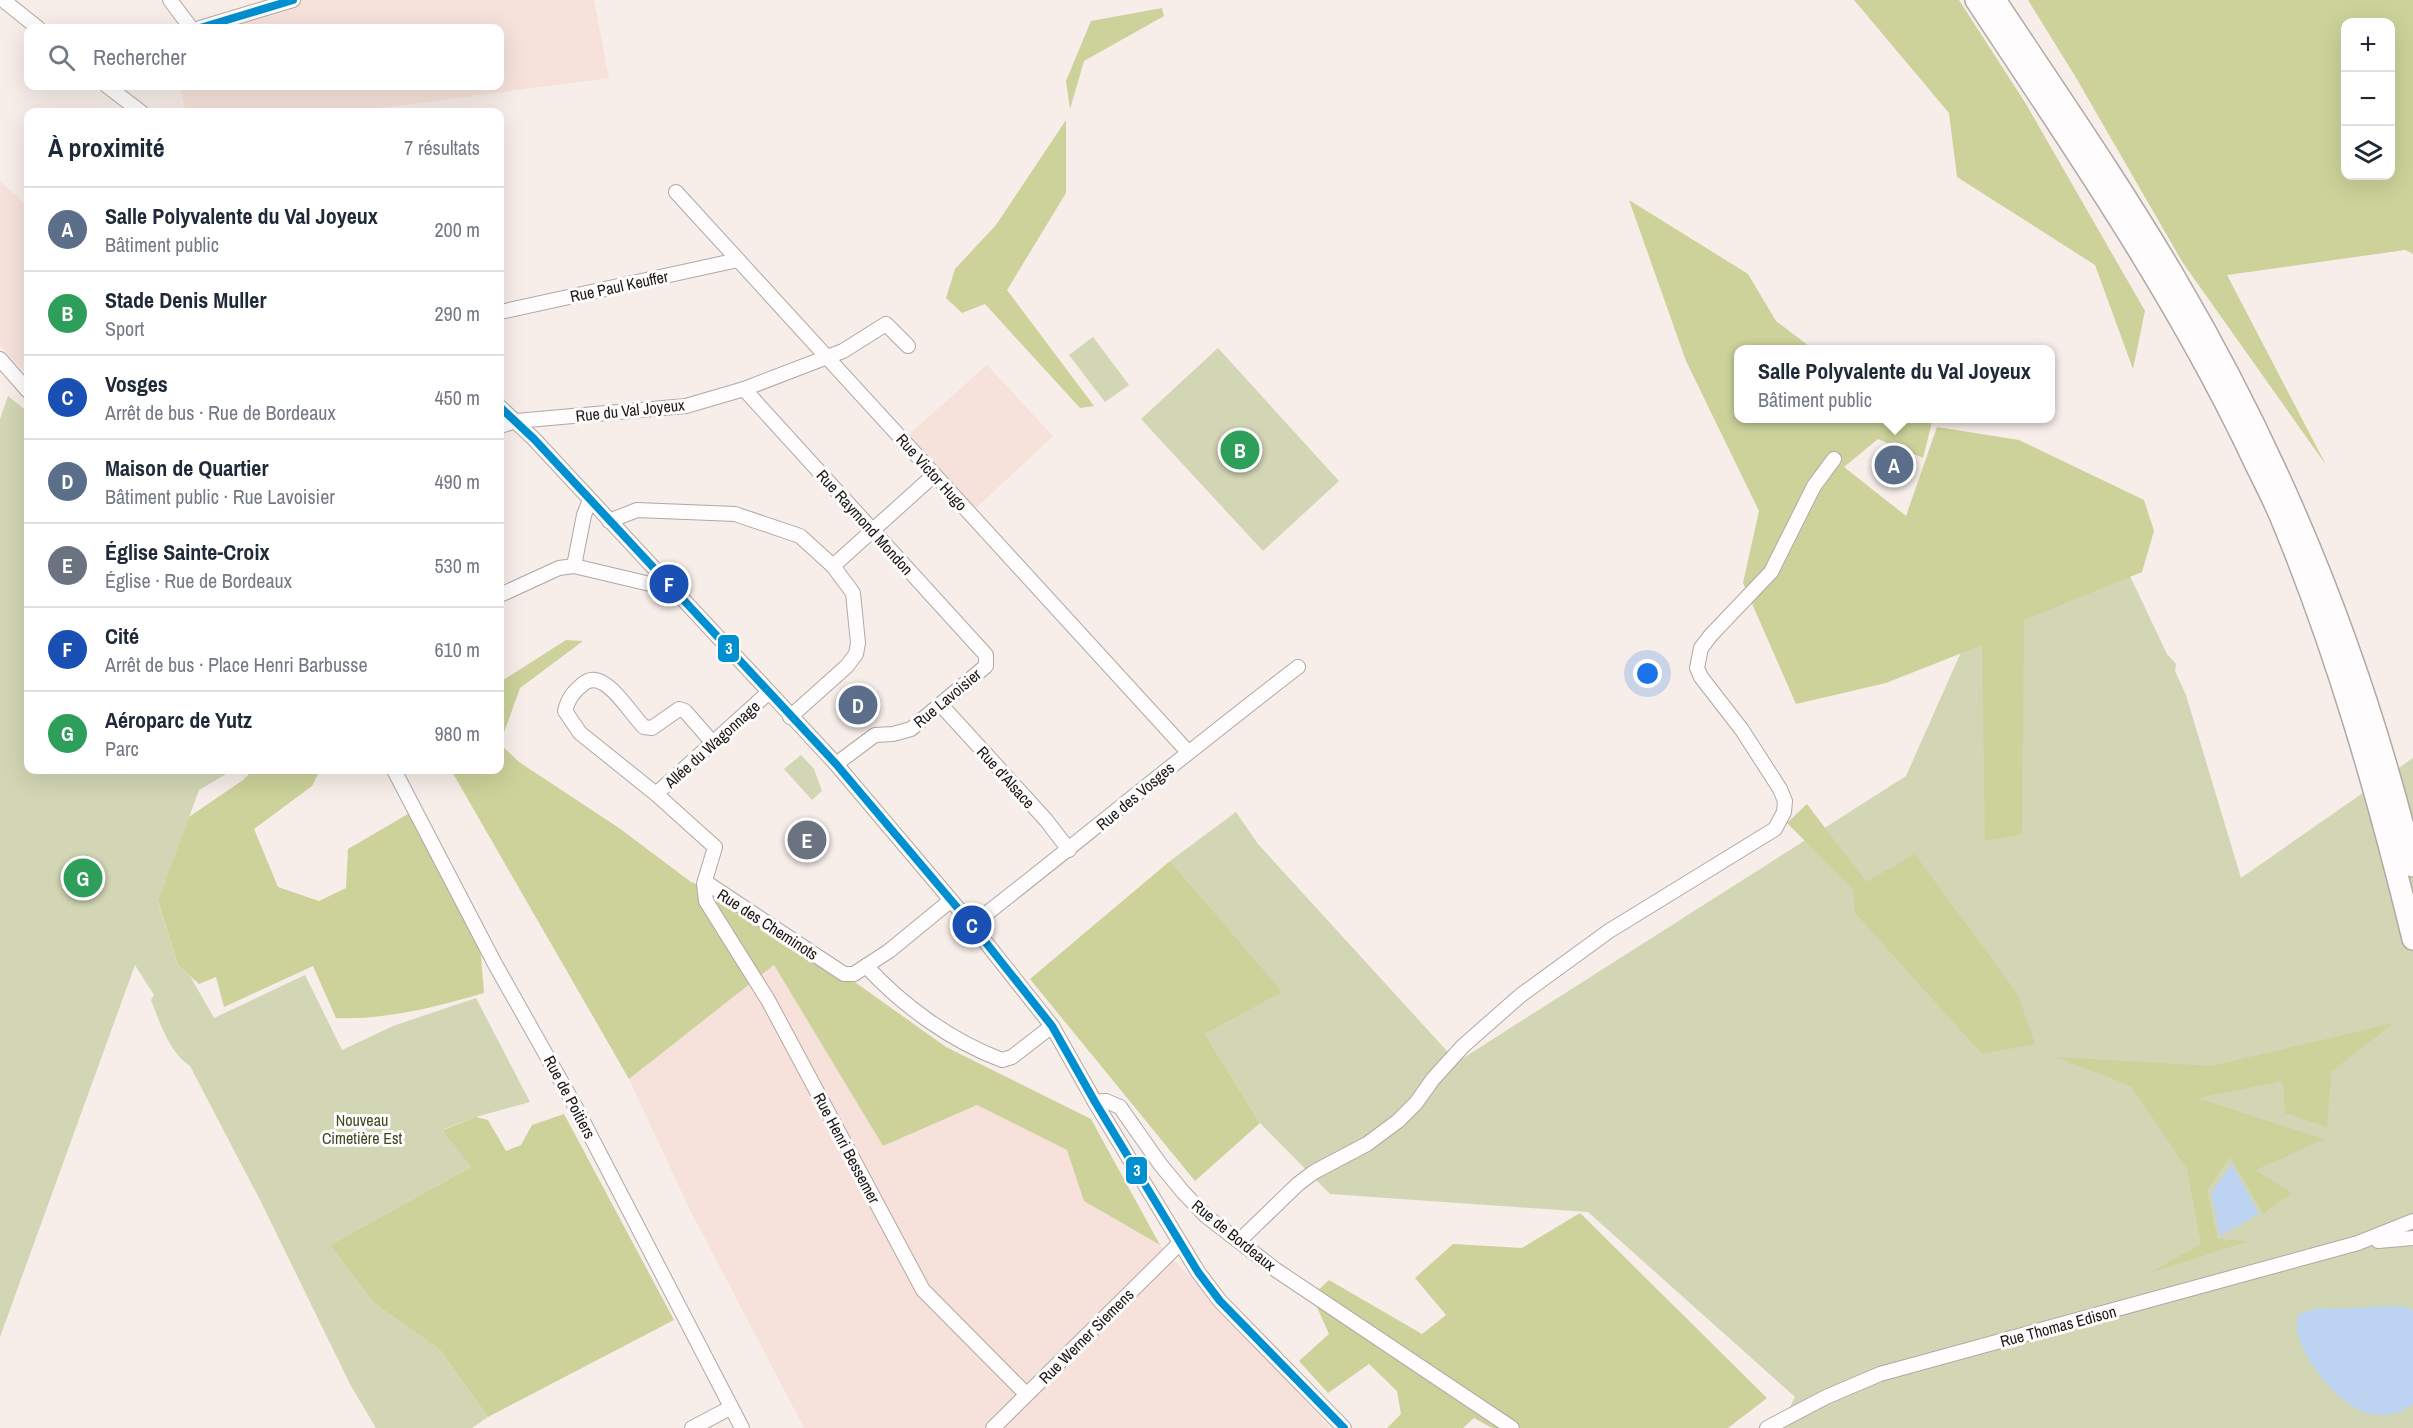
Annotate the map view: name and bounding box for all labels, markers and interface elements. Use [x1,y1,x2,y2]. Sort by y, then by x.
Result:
map controls [2341,18,2395,180]
button: + [2341,18,2395,72]
search box [24,24,504,90]
icon: search [45,41,78,74]
text: Rechercher [93,42,186,72]
button: − [2341,72,2395,126]
button: layers [2341,126,2395,180]
text: À proximité [48,130,165,165]
text: 7 résultats [404,134,480,161]
text: Salle Polyvalente du Val Joyeux [105,201,378,231]
text: A [62,216,73,243]
text: 200 m [434,216,480,243]
text: Bâtiment public [105,231,219,258]
street label: Rue Paul Keuffer [568,265,671,307]
text: Stade Denis Muller [105,285,266,315]
text: B [62,300,73,327]
text: 290 m [434,300,480,327]
text: Sport [105,315,144,342]
popup [1734,345,2055,423]
text: Salle Polyvalente du Val Joyeux [1758,356,2031,386]
text: Vosges [105,369,168,399]
text: C [62,384,73,411]
text: 450 m [434,384,480,411]
text: Bâtiment public [1758,386,1872,413]
street label: Rue du Val Joyeux [575,393,686,427]
text: Arrêt de bus · Rue de Bordeaux [105,399,336,426]
pin: B [1220,428,1260,472]
street label: Rue Victor Hugo [891,429,973,515]
pin: A [1874,442,1914,488]
text: Maison de Quartier [105,453,268,483]
street label: Rue Raymond Mondon [812,465,918,579]
text: D [62,468,73,495]
text: 490 m [434,468,480,495]
text: Bâtiment public · Rue Lavoisier [105,483,335,510]
text: Église Sainte-Croix [105,537,269,567]
text: E [62,552,73,579]
text: 530 m [434,552,480,579]
pin: F [650,562,688,606]
text: Église · Rue de Bordeaux [105,567,292,594]
text: Cité [105,621,139,651]
line badge: 3 [717,634,740,663]
text: F [62,636,73,663]
text: 610 m [434,636,480,663]
text: 3 [725,637,733,659]
text: Arrêt de bus · Place Henri Barbusse [105,651,368,678]
your location [1633,659,1662,688]
street label: Rue Lavoisier [909,663,986,733]
pin: D [838,682,878,728]
street label: Allée du Wagonnage [659,695,764,793]
text: Aéroparc de Yutz [105,705,252,735]
text: G [61,720,74,747]
text: 980 m [434,720,480,747]
text: Parc [105,735,139,762]
street label: Rue d'Alsace [972,741,1040,813]
street label: Rue des Vosges [1091,757,1179,835]
pin: E [788,818,826,862]
pin: G [64,856,103,900]
street label: Rue des Cheminots [713,883,823,965]
pin: C [952,902,992,948]
street label: Rue de Poitiers [539,1052,601,1142]
street label: Rue Henri Bessemer [809,1089,886,1208]
park label: Nouveau Cimetière Est [322,1109,402,1149]
line badge: 3 [1125,1156,1148,1185]
text: 3 [1133,1159,1141,1181]
street label: Rue de Bordeaux [1187,1194,1281,1276]
street label: Rue Werner Siemens [1034,1284,1138,1388]
street label: Rue Thomas Edison [1997,1300,2119,1352]

